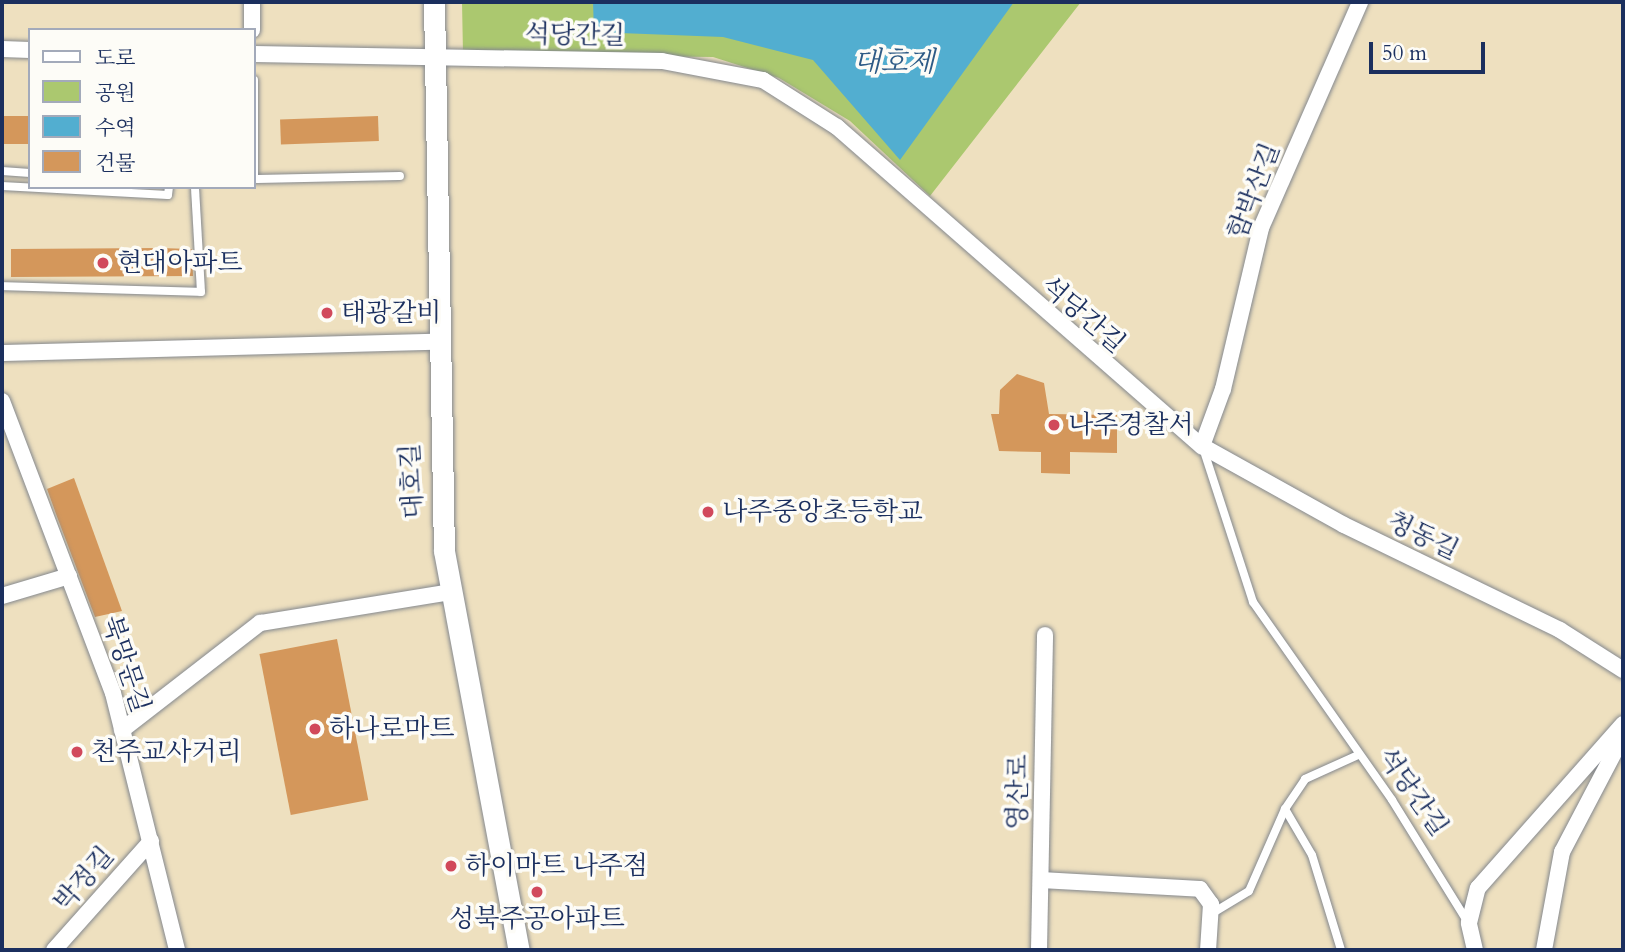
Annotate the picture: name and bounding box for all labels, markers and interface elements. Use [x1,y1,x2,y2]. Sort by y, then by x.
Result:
street label: 석당간길 [525,19,625,51]
legend [28,28,256,189]
scale bar [1373,28,1488,72]
text: 50 m [1382,39,1427,68]
text: 도로 [95,44,136,73]
water label: 대호제 [853,45,935,79]
text: 공원 [95,79,136,108]
text: 수역 [95,114,136,143]
street label: 함박산길 [1221,139,1287,243]
text: 건물 [95,149,136,178]
place label: 현대아파트 [117,247,243,279]
marker: 현대아파트 [95,255,111,271]
street label: 석당간길 [1035,270,1131,360]
place label: 태광갈비 [341,297,441,329]
marker: 태광갈비 [319,305,335,321]
place label: 나주경찰서 [1068,409,1194,441]
marker: 나주경찰서 [1046,417,1062,433]
street label: 대호길 [394,443,430,519]
place label: 나주중앙초등학교 [722,496,923,528]
marker: 나주중앙초등학교 [700,504,716,520]
street label: 청동길 [1382,505,1464,567]
street label: 북망문길 [96,611,156,717]
place label: 하나로마트 [329,713,455,745]
marker: 하나로마트 [307,721,323,737]
place label: 천주교사거리 [91,736,242,768]
street label: 석당간길 [1371,742,1455,842]
marker: 천주교사거리 [69,744,85,760]
street label: 영산로 [1002,754,1034,830]
street label: 박정길 [48,840,120,918]
place label: 하이마트 나주점 [465,850,648,882]
marker: 하이마트 나주점 [443,858,459,874]
marker: 성북주공아파트 [529,884,545,900]
place label: 성북주공아파트 [449,903,625,935]

